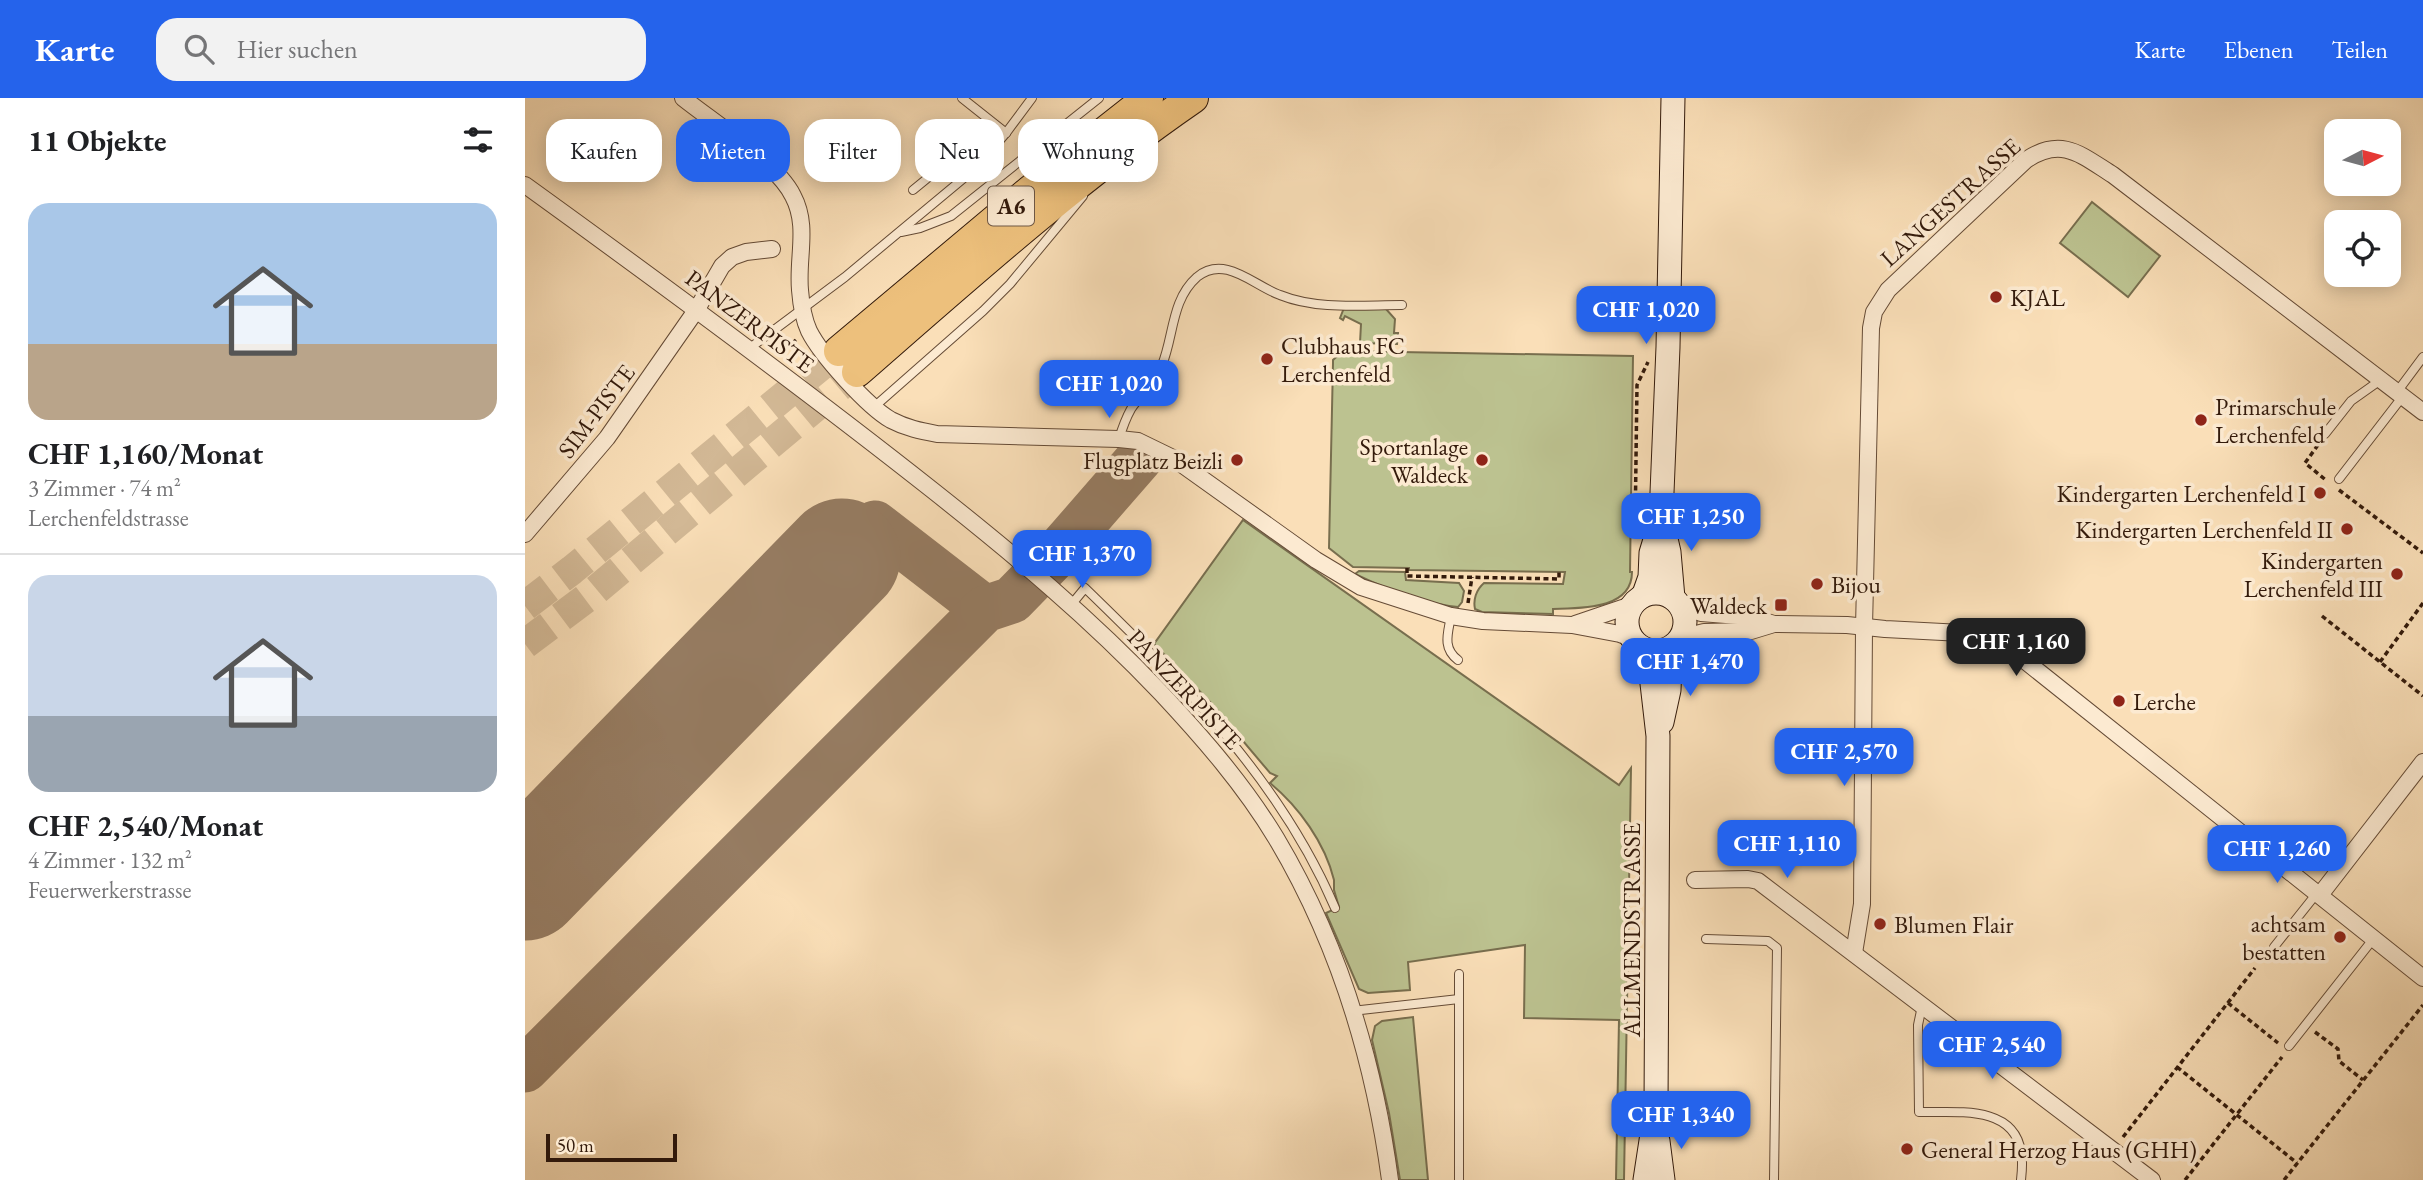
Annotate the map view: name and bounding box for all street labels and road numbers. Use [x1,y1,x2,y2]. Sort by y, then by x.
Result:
street label: LANGESTRASSE [1873,131,2027,273]
road number: A6 [988,186,1034,226]
street label: PANZERPISTE [679,262,821,380]
street label: SIM-PISTE [551,358,641,464]
street label: PANZERPISTE [1121,622,1249,756]
street label: ALLMENDSTRASSE [1616,823,1647,1038]

